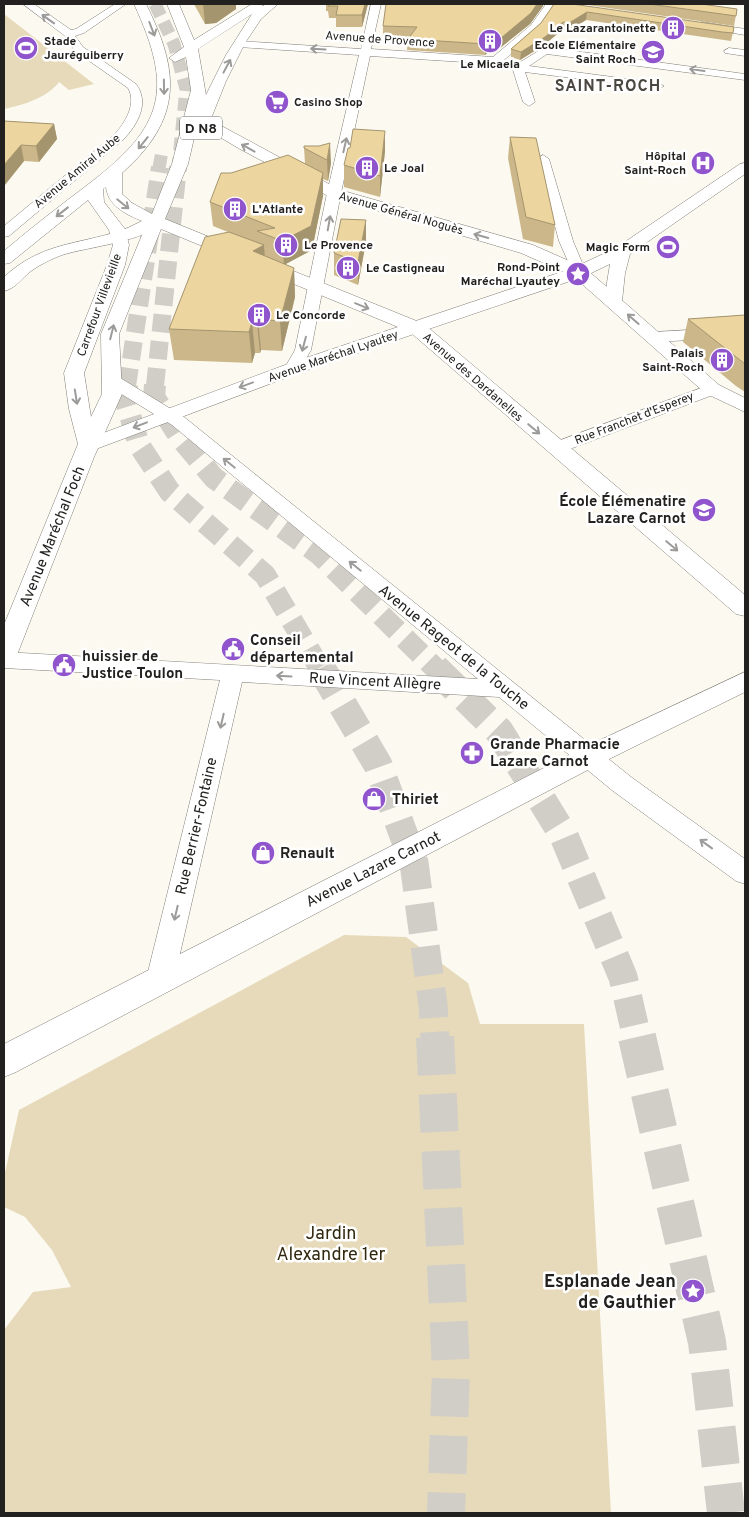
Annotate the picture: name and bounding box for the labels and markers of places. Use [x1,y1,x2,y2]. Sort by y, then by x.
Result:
building icon: Le Lazarantoinette [660,15,686,41]
place label: Le Lazarantoinette [549,21,656,37]
building icon: Le Micaela [477,28,503,54]
place label: Stade Jauréguiberry [44,34,124,64]
sports icon: Stade Jauréguiberry [13,35,39,61]
place label: Ecole Elémentaire Saint Roch [535,38,636,68]
school or university icon: Ecole Elémentaire Saint Roch [640,39,666,65]
place label: Le Micaela [460,57,520,73]
supermarket icon: Casino Shop [264,89,290,115]
place label: Casino Shop [294,95,363,111]
place label: Hôpital Saint-Roch [624,149,686,179]
hospital icon: Hôpital Saint-Roch [690,150,716,176]
building icon: Le Joal [354,155,380,181]
place label: Le Joal [384,161,424,177]
building icon: L'Atlante [222,196,248,222]
place label: L'Atlante [252,202,303,218]
building icon: Le Provence [273,232,299,258]
sports icon: Magic Form [655,234,681,260]
place label: Le Provence [304,238,373,254]
place label: Magic Form [586,240,650,256]
building icon: Le Castigneau [335,255,361,281]
place label: Rond-Point Maréchal Lyautey [461,260,560,290]
place label: Le Castigneau [366,261,445,277]
place icon: Rond-Point Maréchal Lyautey [565,261,591,287]
building icon: Le Concorde [246,302,272,328]
place label: Le Concorde [276,308,346,324]
place label: Palais Saint-Roch [642,346,704,376]
building icon: Palais Saint-Roch [709,347,735,373]
place label: École Élémenatire Lazare Carnot [559,492,686,529]
school or university icon: École Élémenatire Lazare Carnot [691,497,717,523]
place label: Conseil départemental [250,632,354,668]
public building icon: Conseil départemental [220,636,246,662]
place label: huissier de Justice Toulon [82,648,183,684]
public building icon: huissier de Justice Toulon [51,652,77,678]
place label: Grande Pharmacie Lazare Carnot [490,736,620,772]
pharmacy icon: Grande Pharmacie Lazare Carnot [459,740,485,766]
shop icon: Thiriet [361,786,387,812]
place label: Thiriet [392,791,439,810]
shop icon: Renault [250,840,276,866]
place label: Renault [280,845,335,864]
place label: Esplanade Jean de Gauthier [544,1271,676,1315]
place icon: Esplanade Jean de Gauthier [680,1278,706,1304]

